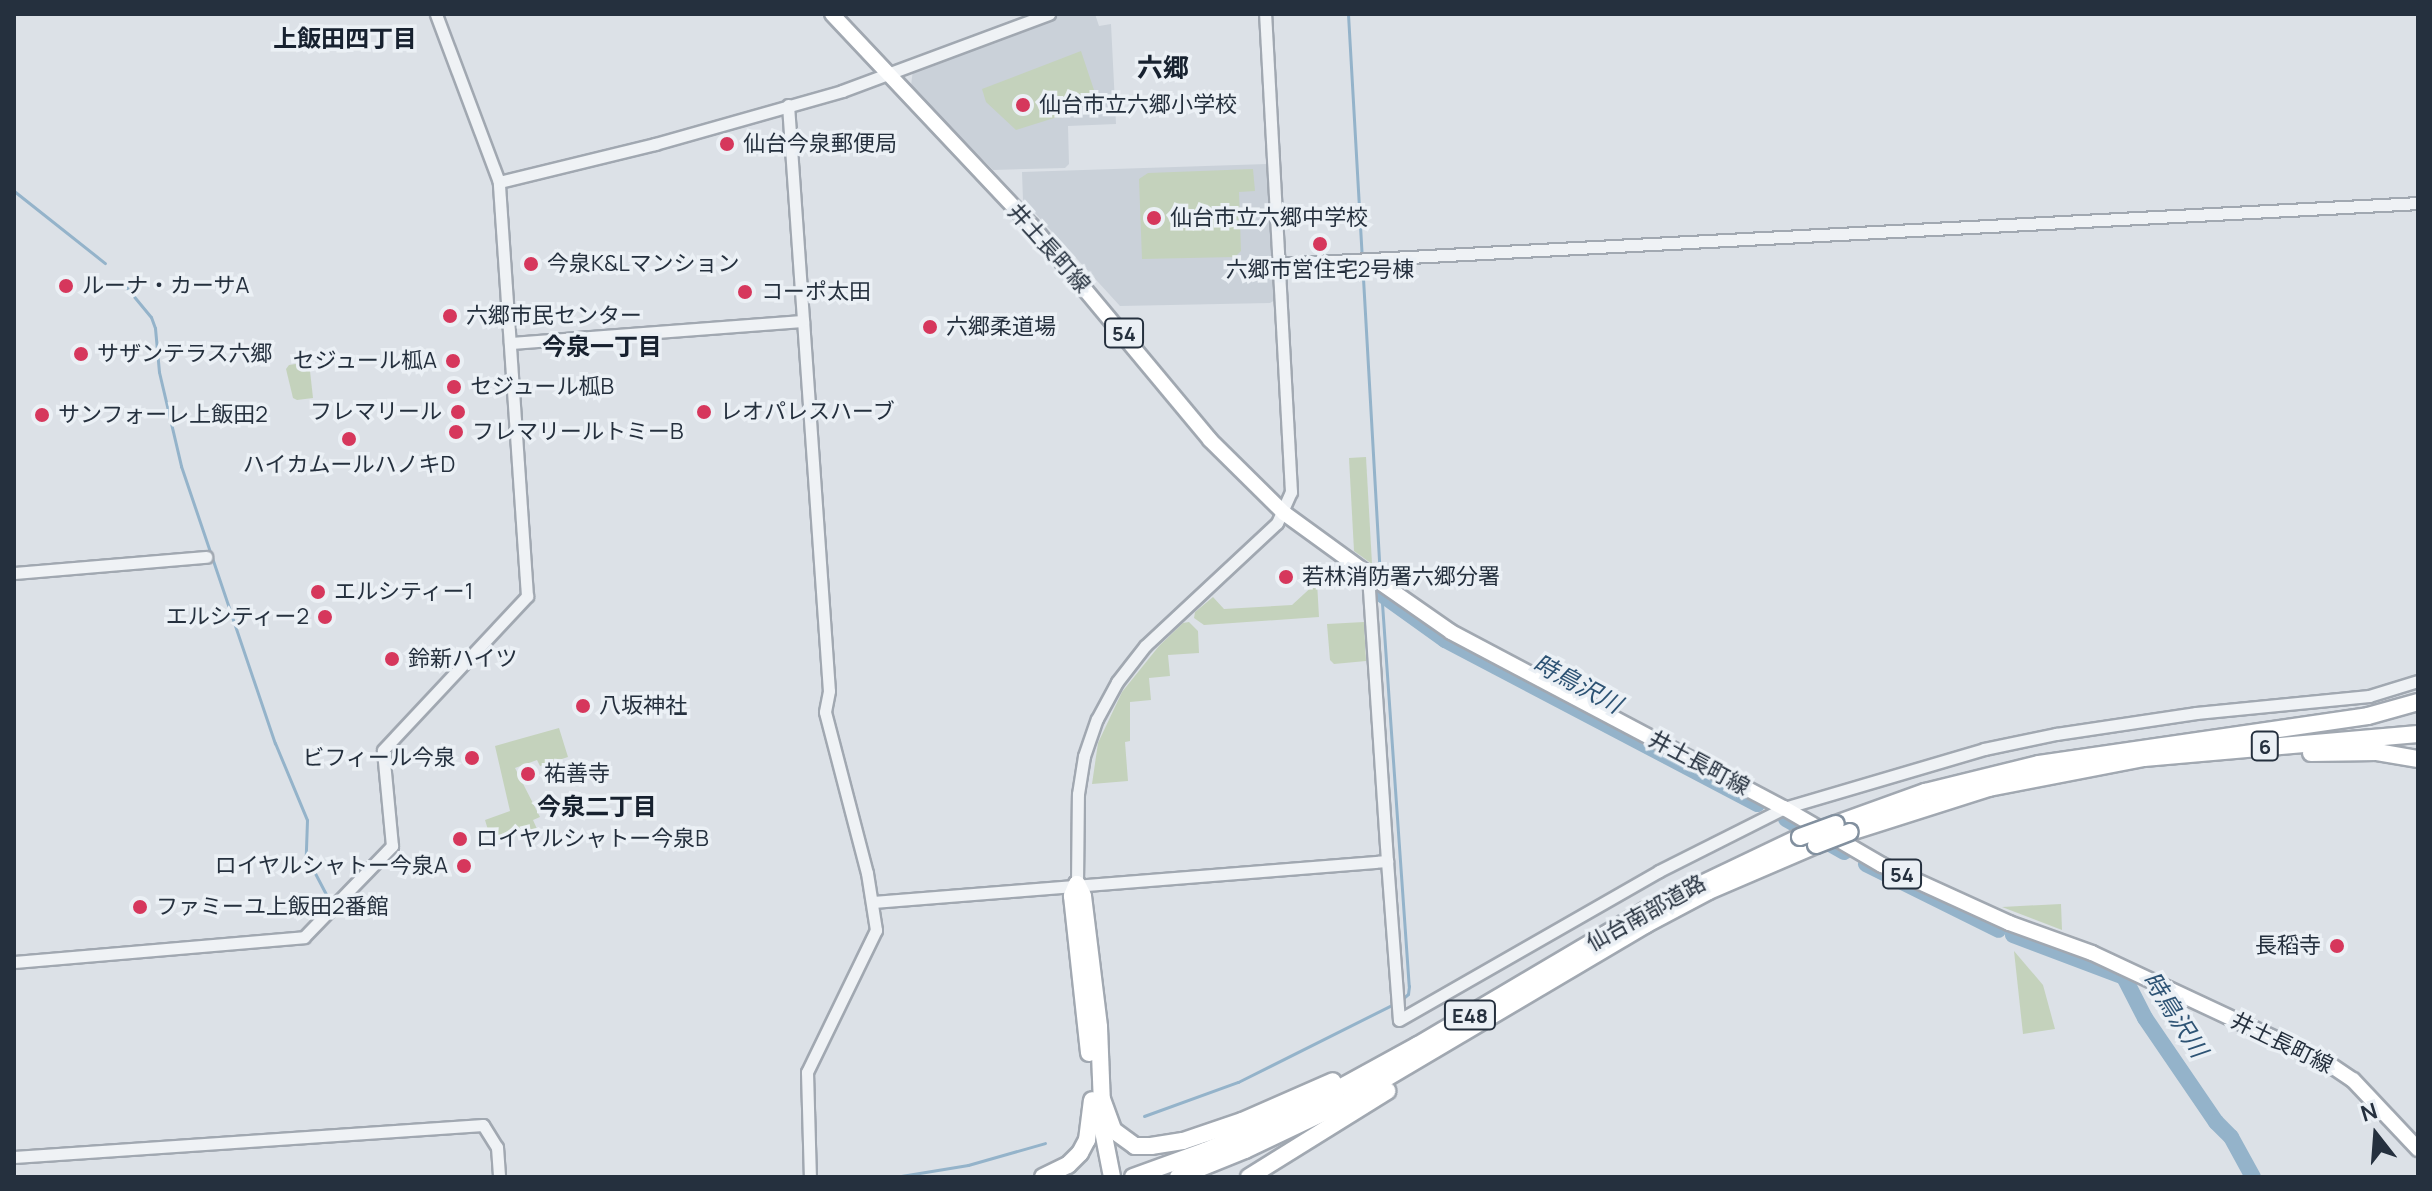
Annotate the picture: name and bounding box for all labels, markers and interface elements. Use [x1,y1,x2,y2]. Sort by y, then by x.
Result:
district label: 上飯田四丁目 [273,24,417,52]
district label: 六郷 [1137,52,1189,84]
place label: 仙台市立六郷小学校 [1039,92,1237,118]
marker: 仙台市立六郷小学校 [1014,96,1032,114]
place label: 仙台今泉郵便局 [743,131,897,157]
marker: 仙台今泉郵便局 [718,135,736,153]
street label: 井土長町線 [1002,198,1096,298]
place label: 仙台市立六郷中学校 [1170,205,1368,231]
marker: 仙台市立六郷中学校 [1145,209,1163,227]
marker: 六郷市営住宅2号棟 [1311,235,1329,253]
place label: 今泉K&Lマンション [547,251,740,277]
marker: 今泉K&Lマンション [522,255,540,273]
place label: 六郷市営住宅2号棟 [1226,257,1414,283]
place label: ルーナ・カーサA [82,273,250,299]
marker: ルーナ・カーサA [57,277,75,295]
place label: コーポ太田 [761,279,871,305]
marker: コーポ太田 [736,283,754,301]
place label: 六郷市民センター [466,303,642,329]
marker: 六郷市民センター [441,307,459,325]
place label: 六郷柔道場 [946,314,1056,340]
road number: 54 [1104,317,1144,349]
marker: 六郷柔道場 [921,318,939,336]
district label: 今泉一丁目 [542,332,662,360]
place label: サザンテラス六郷 [97,341,273,367]
marker: サザンテラス六郷 [72,345,90,363]
place label: セジュール柧A [291,348,437,374]
marker: セジュール柧A [444,352,462,370]
place label: セジュール柧B [470,374,615,400]
marker: セジュール柧B [445,378,463,396]
place label: フレマリール [310,399,442,425]
place label: レオパレスハーブ [720,399,896,425]
place label: サンフォーレ上飯田2 [58,402,269,428]
marker: フレマリール [449,403,467,421]
marker: レオパレスハーブ [695,403,713,421]
marker: サンフォーレ上飯田2 [33,406,51,424]
place label: フレマリールトミーB [472,419,683,445]
marker: フレマリールトミーB [447,423,465,441]
marker: ハイカムールハノキD [340,430,358,448]
place label: ハイカムールハノキD [243,452,455,478]
place label: 若林消防署六郷分署 [1302,564,1500,590]
marker: 若林消防署六郷分署 [1277,568,1295,586]
place label: エルシティー1 [334,579,475,605]
marker: エルシティー1 [309,583,327,601]
place label: エルシティー2 [164,604,309,630]
marker: エルシティー2 [316,608,334,626]
place label: 鈴新ハイツ [408,646,518,672]
water label: 時鳥沢川 [1529,648,1627,718]
marker: 鈴新ハイツ [383,650,401,668]
place label: 八坂神社 [599,693,687,719]
marker: 八坂神社 [574,697,592,715]
street label: 井土長町線 [1644,726,1754,800]
road number: 6 [2249,730,2281,762]
place label: ビフィール今泉 [302,745,456,771]
marker: ビフィール今泉 [463,749,481,767]
place label: 祐善寺 [544,761,610,787]
marker: 祐善寺 [519,765,537,783]
district label: 今泉二丁目 [537,792,657,820]
place label: ロイヤルシャトー今泉B [476,826,709,852]
marker: ロイヤルシャトー今泉B [451,830,469,848]
place label: ロイヤルシャトー今泉A [214,853,448,879]
marker: ロイヤルシャトー今泉A [455,857,473,875]
road number: 54 [1882,858,1922,890]
street label: 仙台南部道路 [1582,869,1710,957]
place label: ファミーユ上飯田2番館 [156,894,389,920]
marker: ファミーユ上飯田2番館 [131,898,149,916]
place label: 長稻寺 [2255,933,2321,959]
marker: 長稻寺 [2328,937,2346,955]
water label: 時鳥沢川 [2138,966,2214,1062]
road number: E48 [1442,999,1498,1031]
street label: 井土長町線 [2227,1007,2337,1079]
north arrow [2336,1095,2416,1175]
text: N [2357,1095,2381,1129]

